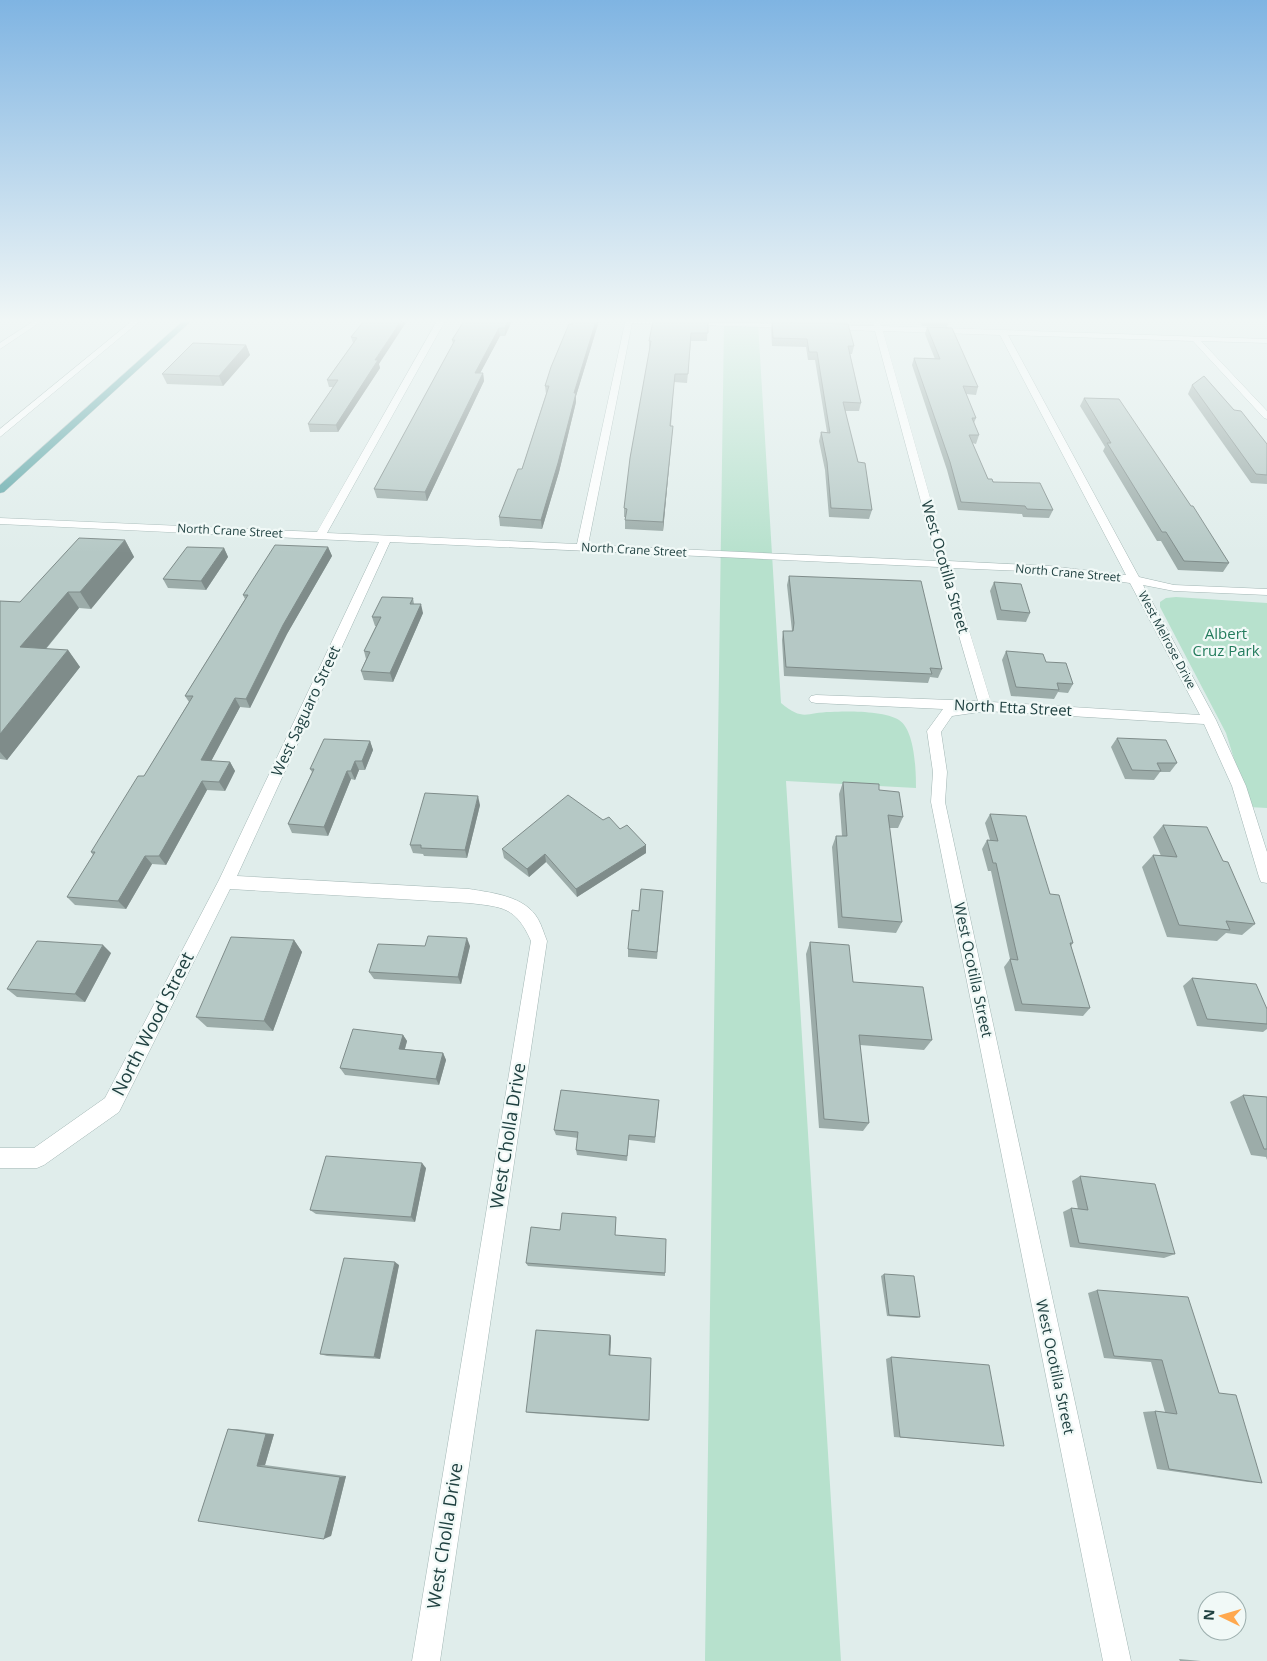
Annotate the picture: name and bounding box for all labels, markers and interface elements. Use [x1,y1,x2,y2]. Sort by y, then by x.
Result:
street label: West Ocotilla Street [917,498,975,636]
street label: North Crane Street [177,519,283,542]
street label: North Crane Street [581,538,687,561]
street label: North Crane Street [1015,559,1121,586]
street label: West Melrose Drive [1134,588,1201,692]
park label: Albert Cruz Park [1192,623,1260,660]
street label: West Saguaro Street [266,642,344,779]
street label: North Etta Street [954,694,1073,720]
street label: West Ocotilla Street [950,901,998,1039]
street label: North Wood Street [106,948,199,1099]
street label: West Cholla Drive [484,1061,530,1211]
street label: West Ocotilla Street [1032,1298,1080,1436]
street label: West Cholla Drive [421,1461,467,1611]
north arrow [1197,1591,1247,1641]
text: N [1199,1608,1219,1621]

